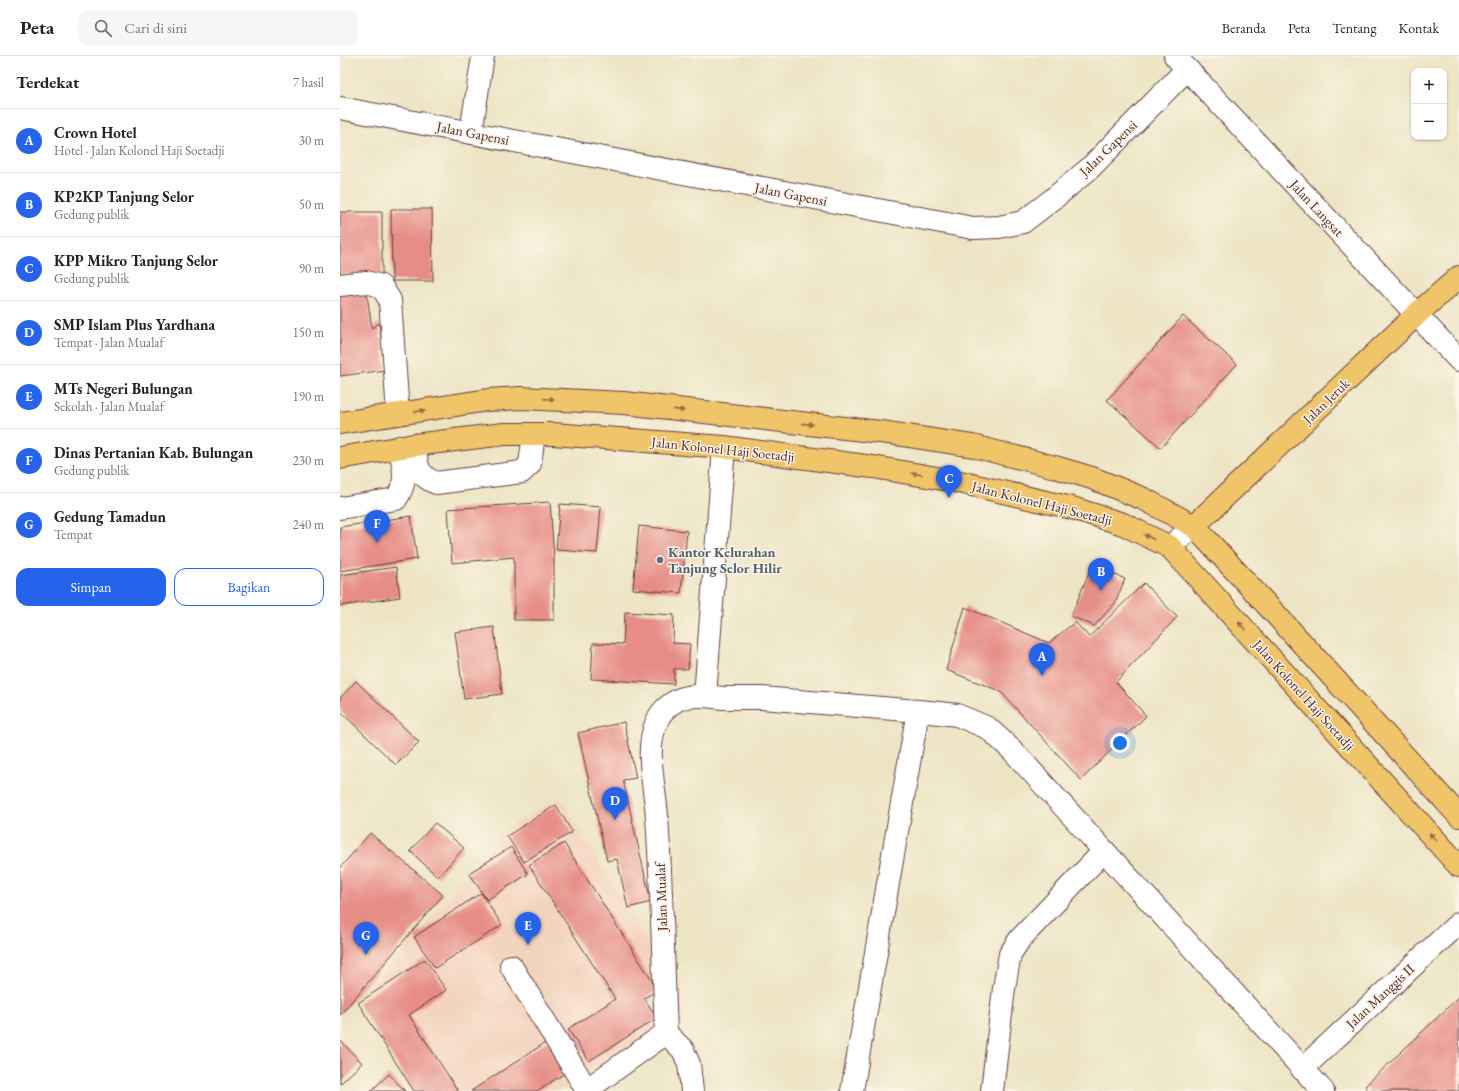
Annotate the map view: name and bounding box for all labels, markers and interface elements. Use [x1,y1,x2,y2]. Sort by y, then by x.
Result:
search box [78,10,358,46]
text: Peta [20,15,54,40]
icon: search [92,17,114,39]
text: Cari di sini [124,18,187,37]
text: Beranda [1222,19,1266,37]
text: Peta [1288,19,1310,37]
text: Tentang [1332,19,1377,37]
text: Kontak [1399,19,1439,37]
map controls [1411,68,1447,140]
button: + [1411,68,1447,104]
text: Terdekat [16,71,79,93]
text: 7 hasil [293,74,324,91]
button: − [1411,104,1447,140]
street label: Jalan Gapensi [1075,116,1141,181]
street label: Jalan Gapensi [434,117,511,149]
text: Crown Hotel [54,123,137,142]
text: A [24,132,34,149]
text: 30 m [299,132,324,149]
text: Hotel · Jalan Kolonel Haji Soetadji [54,142,225,159]
street label: Jalan Langsat [1285,175,1348,241]
street label: Jalan Gapensi [752,178,829,210]
text: KP2KP Tanjung Selor [54,187,194,206]
text: B [25,196,33,213]
text: 50 m [299,196,324,213]
text: Gedung publik [54,206,129,223]
text: KPP Mikro Tanjung Selor [54,251,218,270]
text: C [24,260,34,277]
text: 90 m [299,260,324,277]
text: Gedung publik [54,270,129,287]
text: SMP Islam Plus Yardhana [54,315,215,334]
text: D [24,324,34,341]
text: 150 m [293,324,324,341]
text: Tempat · Jalan Mualaf [54,334,164,351]
street label: Jalan Jeruk [1298,374,1354,428]
text: MTs Negeri Bulungan [54,379,193,398]
text: E [25,388,33,405]
text: 190 m [293,388,324,405]
one-way arrow [543,396,555,403]
text: Sekolah · Jalan Mualaf [54,398,164,415]
one-way arrow [673,406,685,413]
one-way arrow [414,407,426,413]
one-way arrow [802,421,814,428]
street label: Jalan Kolonel Haji Soetadji [650,432,796,466]
text: Dinas Pertanian Kab. Bulungan [54,443,253,462]
text: F [25,452,33,469]
text: 230 m [293,452,324,469]
text: Gedung publik [54,462,129,479]
pin: C [936,465,962,498]
one-way arrow [910,471,923,477]
street label: Jalan Kolonel Haji Soetadji [969,477,1114,529]
text: Gedung Tamadun [54,507,166,526]
pin: F [364,510,390,543]
text: G [24,516,34,533]
text: 240 m [293,516,324,533]
text: Tempat [54,526,92,543]
one-way arrow [1144,534,1155,540]
place label: Kantor Kelurahan Tanjung Selor Hilir [668,543,782,577]
marker: Kantor Kelurahan Tanjung Selor Hilir [655,555,665,565]
pin: B [1088,558,1114,591]
button: Simpan [16,568,166,606]
button: Bagikan [174,568,324,606]
one-way arrow [1238,622,1247,631]
street label: Jalan Kolonel Haji Soetadji [1249,635,1359,755]
pin: A [1029,643,1055,676]
your location [1110,733,1130,753]
pin: D [602,787,628,820]
one-way arrow [1428,832,1437,842]
street label: Jalan Mualaf [651,861,671,933]
pin: E [515,912,541,945]
pin: G [353,922,379,955]
street label: Jalan Manggis II [1341,960,1418,1033]

